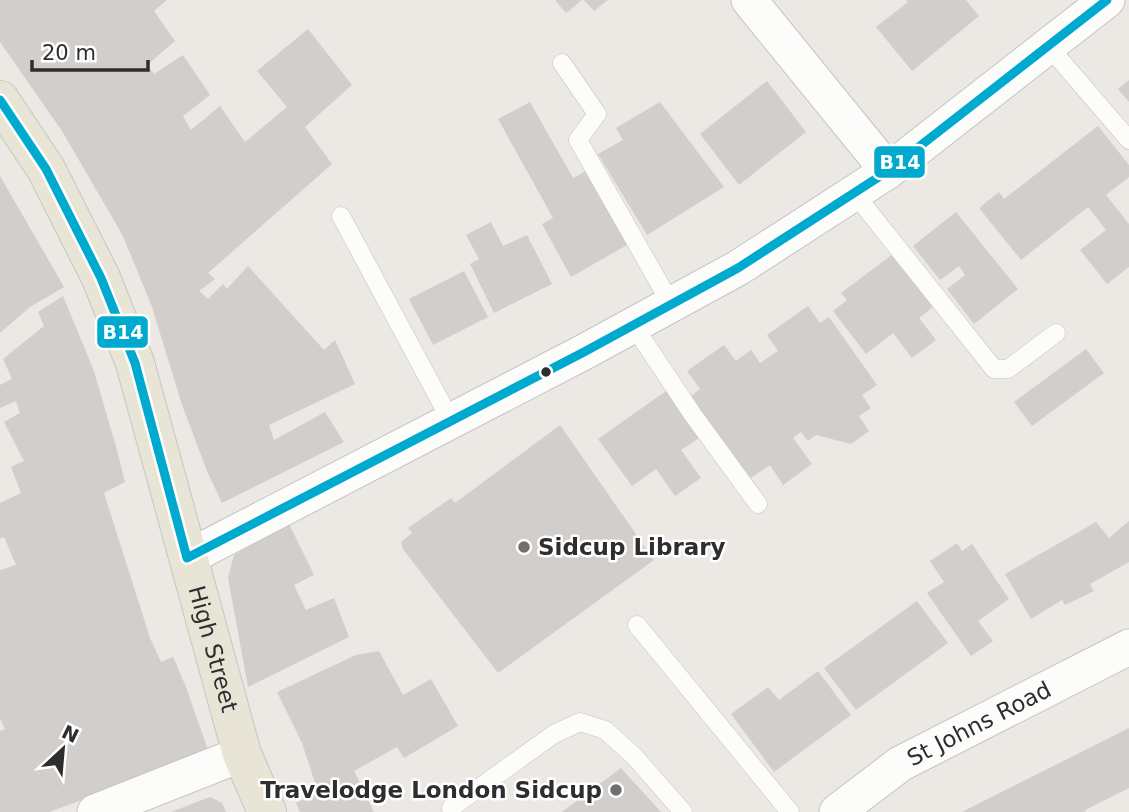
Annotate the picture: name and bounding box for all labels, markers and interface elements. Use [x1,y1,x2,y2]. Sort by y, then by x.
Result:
scale bar [32,28,147,72]
text: 20 m [42,41,96,65]
line badge: B14 [873,145,926,179]
text: B14 [880,151,920,173]
line badge: B14 [96,315,149,349]
text: B14 [103,321,143,343]
unlabelled marker [539,365,553,379]
place label: Sidcup Library [538,534,726,560]
marker: Sidcup Library [516,539,532,555]
street label: High Street [184,583,243,715]
street label: St Johns Road [903,676,1055,771]
north arrow [28,714,98,784]
text: N [58,720,82,747]
place label: Travelodge London Sidcup [260,777,602,803]
marker: Travelodge London Sidcup [608,782,624,798]

